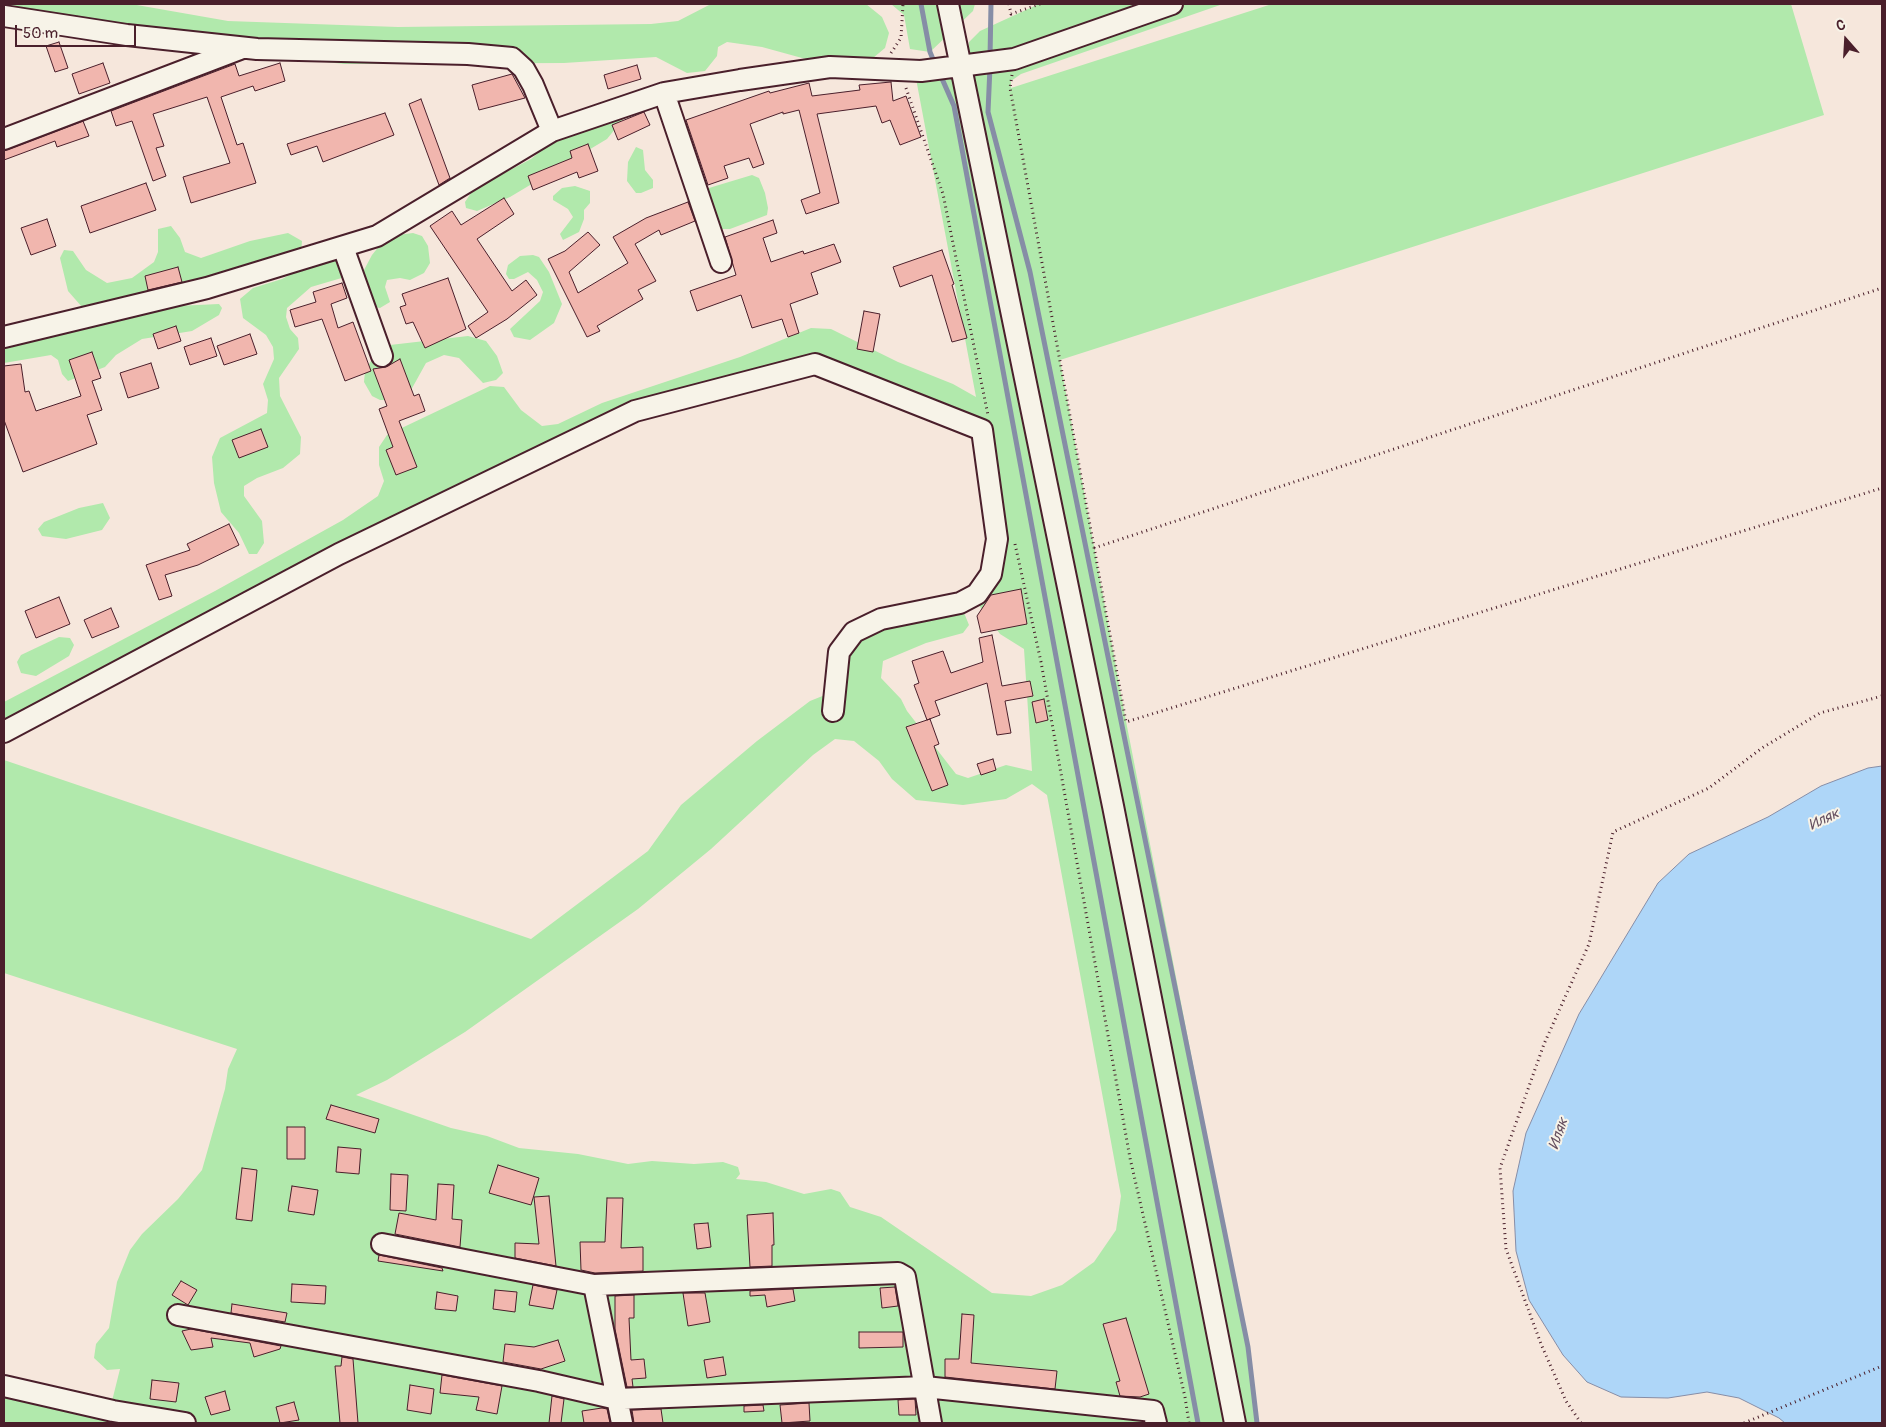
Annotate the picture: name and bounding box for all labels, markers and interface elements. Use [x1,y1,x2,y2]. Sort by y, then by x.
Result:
scale bar [18,15,139,47]
north arrow [1821,15,1871,65]
text: С [1834,16,1848,35]
text: 50 m [23,24,58,43]
water label: Иляк [1806,805,1842,835]
water label: Иляк [1545,1116,1573,1152]

